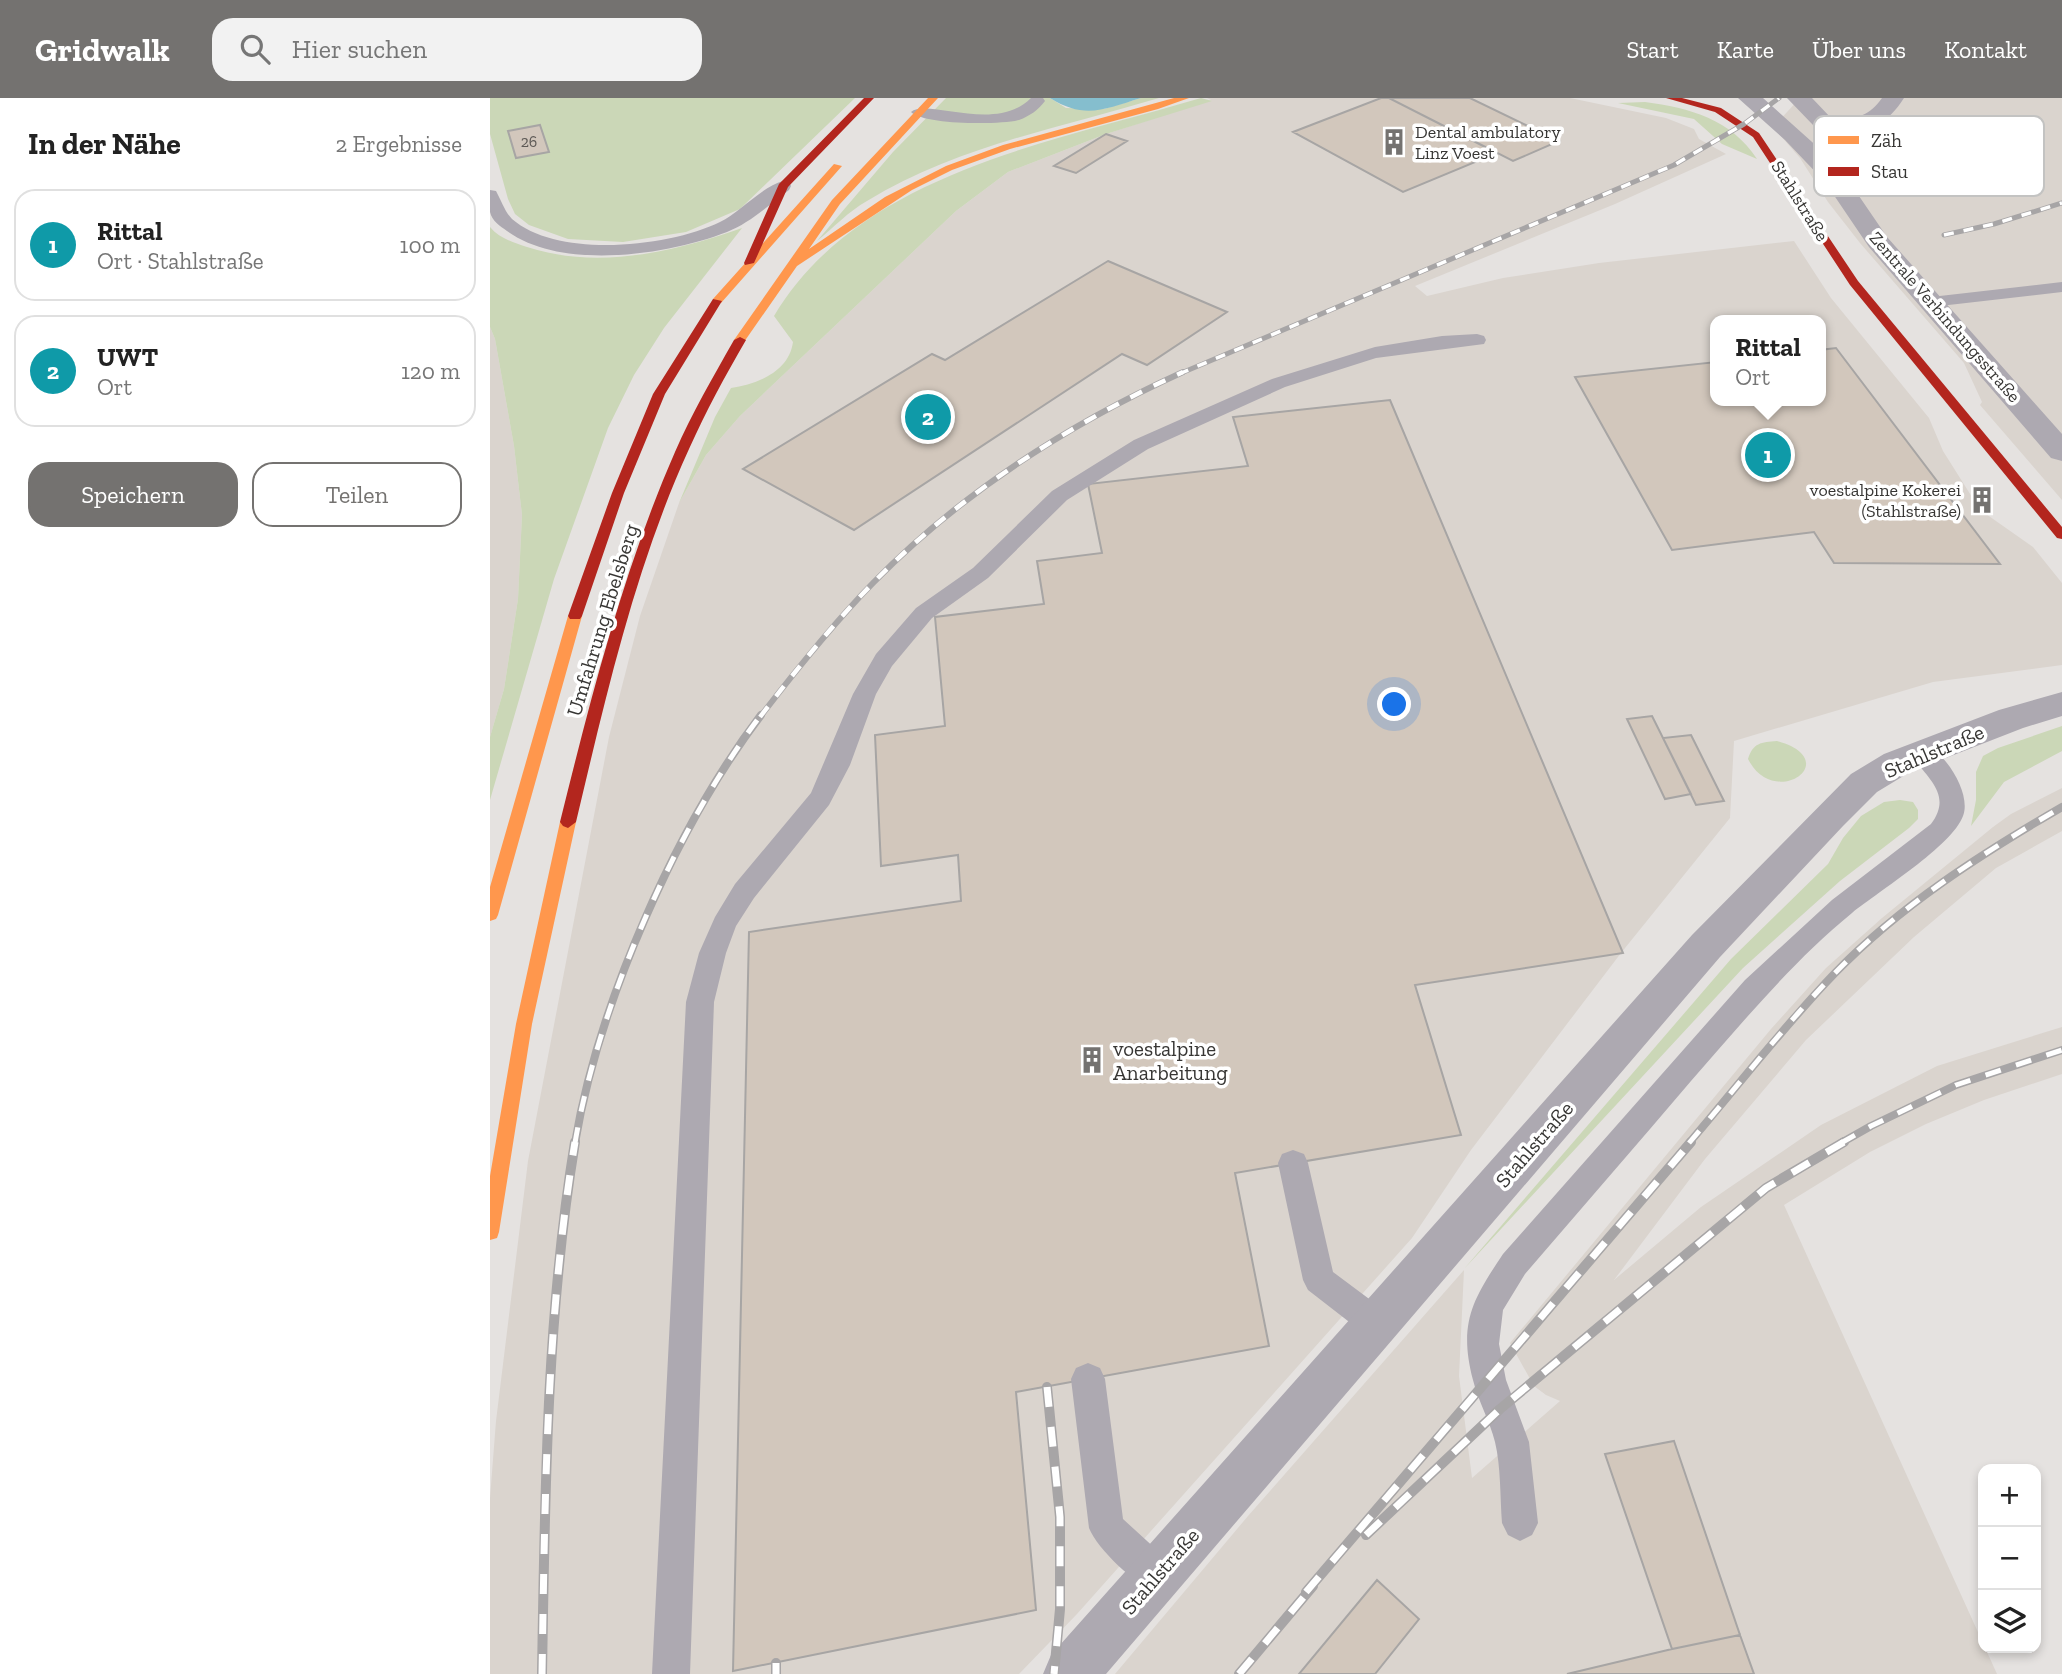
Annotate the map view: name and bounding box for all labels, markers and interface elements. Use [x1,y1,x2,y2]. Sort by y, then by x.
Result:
search box [212,18,702,81]
text: Gridwalk [35,30,170,69]
icon: search [236,30,274,68]
text: Hier suchen [292,33,427,65]
text: Start [1626,35,1679,64]
text: Karte [1717,35,1774,64]
text: Über uns [1812,35,1906,64]
text: Kontakt [1944,35,2027,64]
legend [1814,116,2044,196]
place label: Dental ambulatory Linz Voest [1415,121,1562,164]
text: In der Nähe [28,126,181,162]
building icon: Dental ambulatory Linz Voest [1379,127,1409,157]
text: Zäh [1871,129,1902,152]
text: 2 Ergebnisse [335,130,462,158]
house number: 26 [521,132,537,151]
street label: Stahlstraße [1767,157,1833,245]
text: Stau [1871,160,1908,183]
text: Rittal [97,215,163,247]
street label: Zentrale Verbindungsstraße [1865,227,2025,407]
text: 1 [48,231,58,259]
text: 100 m [400,231,460,259]
text: Ort · Stahlstraße [97,247,264,275]
popup [1710,315,1826,406]
text: Rittal [1735,331,1801,363]
text: UWT [97,341,158,373]
text: 2 [47,357,59,385]
text: 120 m [401,357,460,385]
text: Ort [1735,363,1770,391]
text: Ort [97,373,132,401]
pin: 2 [905,391,951,443]
pin: 1 [1745,429,1791,481]
button: Speichern [28,462,238,527]
button: Teilen [252,462,462,527]
place label: voestalpine Kokerei (Stahlstraße) [1810,479,1961,522]
building icon: voestalpine Kokerei (Stahlstraße) [1967,485,1997,515]
street label: Umfahrung Ebelsberg [561,520,643,719]
your location [1377,687,1411,721]
street label: Stahlstraße [1880,719,1988,783]
place label: voestalpine Anarbeitung [1113,1036,1228,1085]
building icon: voestalpine Anarbeitung [1077,1045,1107,1075]
street label: Stahlstraße [1490,1096,1578,1192]
map controls [1978,1464,2041,1653]
button: + [1978,1464,2041,1527]
street label: Stahlstraße [1116,1523,1204,1619]
button: − [1978,1527,2041,1590]
button: layers [1978,1590,2041,1653]

